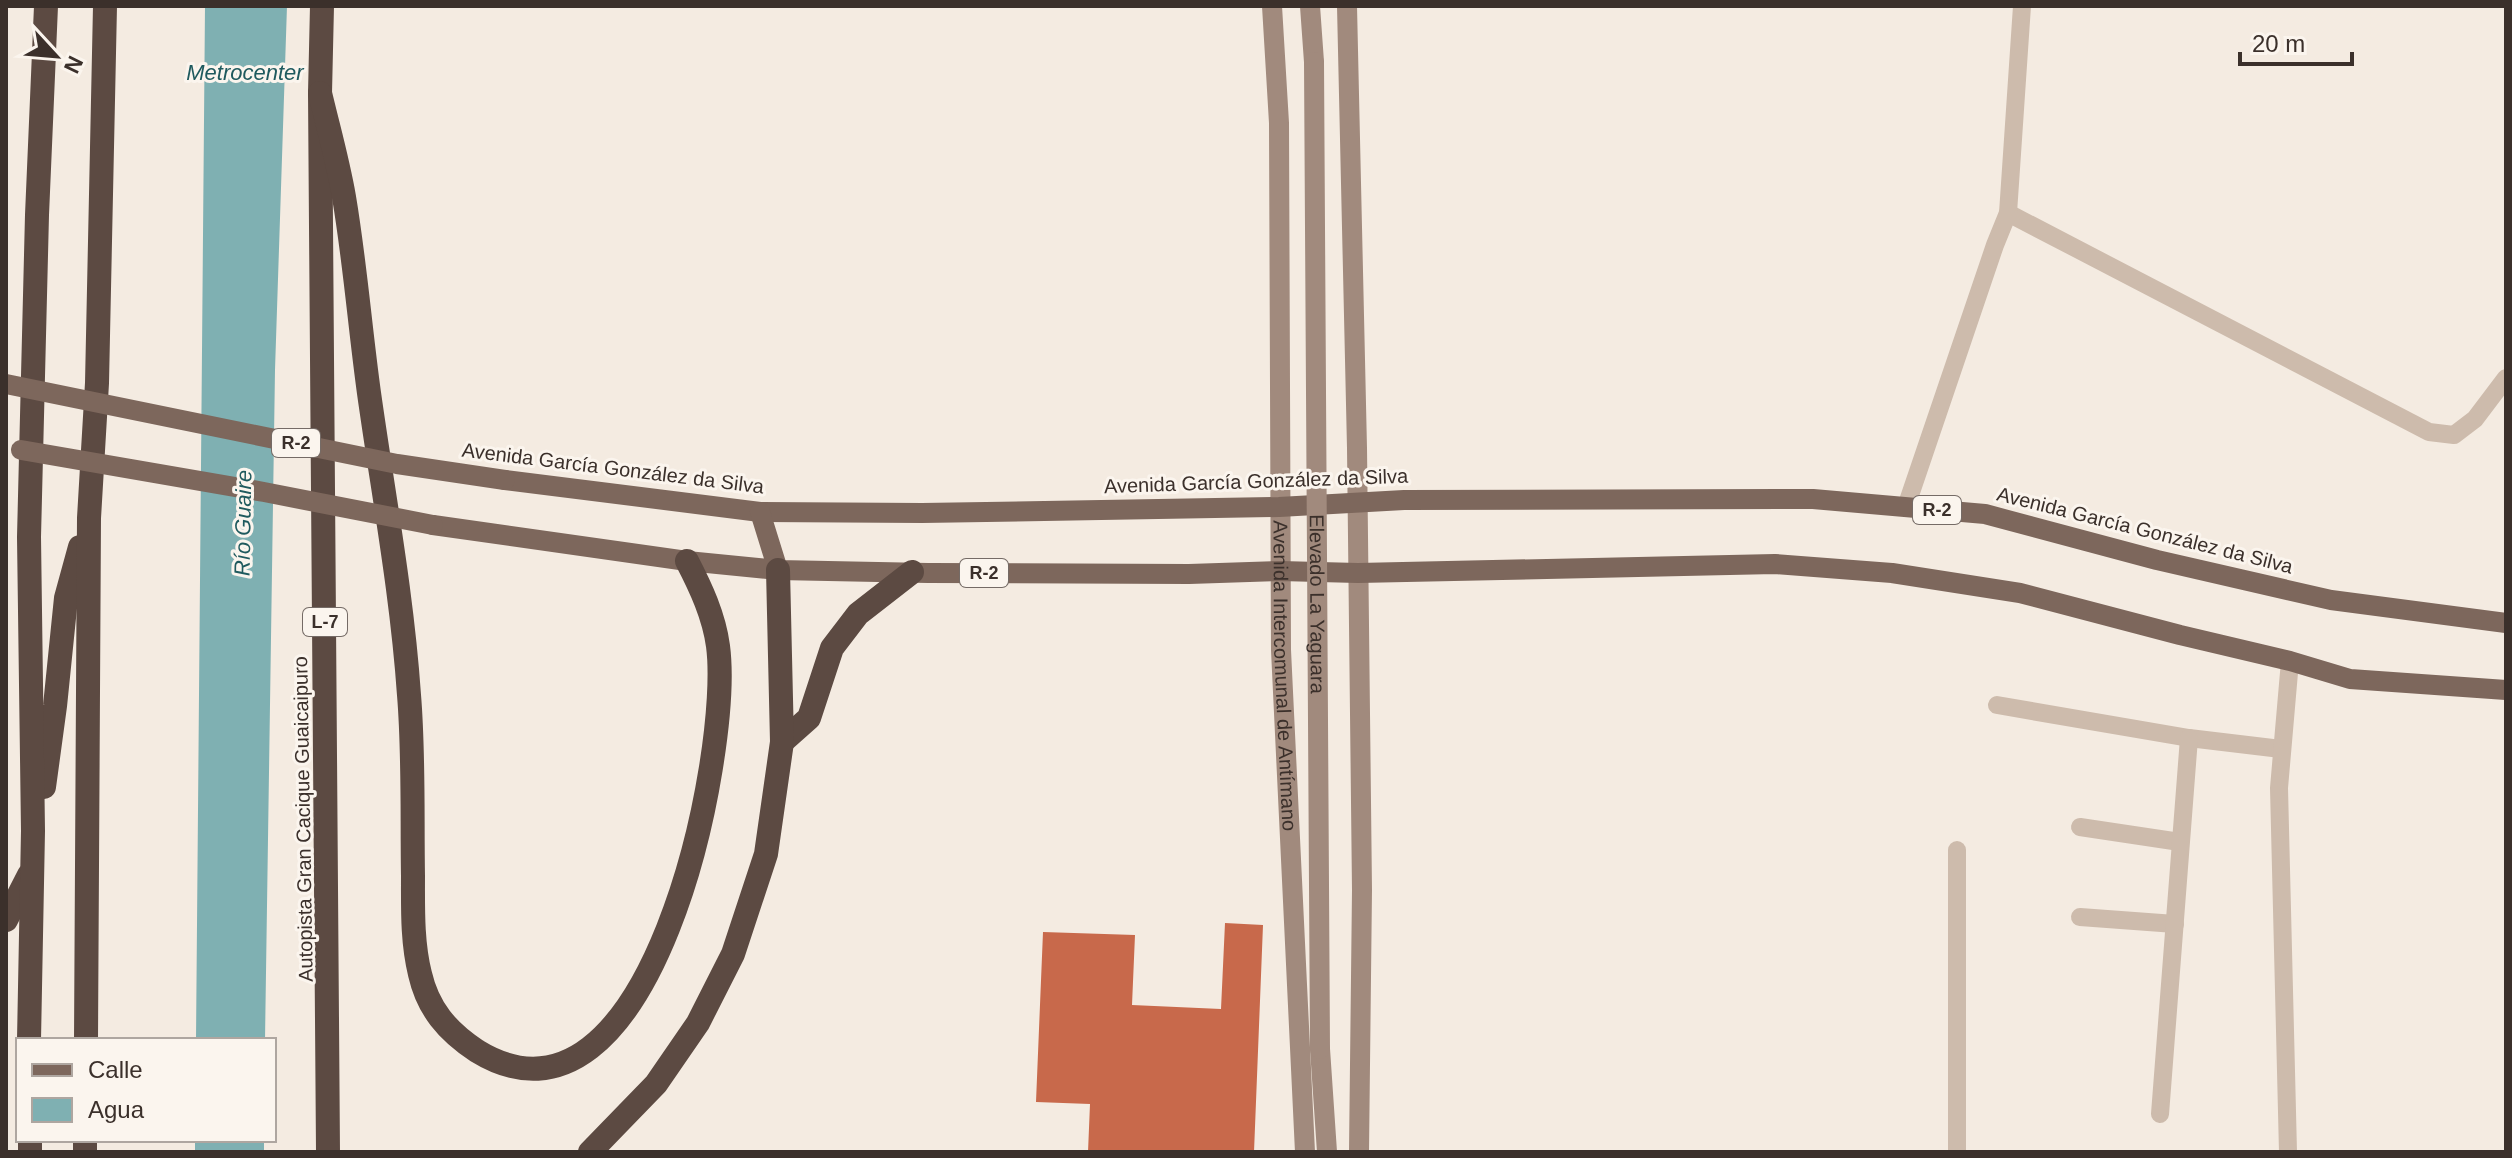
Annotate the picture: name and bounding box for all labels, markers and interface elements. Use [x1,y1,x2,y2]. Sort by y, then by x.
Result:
north arrow [16,16,96,96]
scale bar [2240,16,2352,66]
text: 20 m [2252,30,2305,57]
text: N [59,52,88,77]
water label: Metrocenter [186,60,305,85]
road number: R-2 [272,429,320,457]
street label: Avenida García González da Silva [461,439,766,498]
street label: Avenida García González da Silva [1104,465,1409,497]
water label: Río Guaire [230,470,256,576]
street label: Avenida García González da Silva [1995,483,2296,578]
road number: R-2 [1913,496,1961,524]
street label: Elevado La Yaguara [1306,514,1329,695]
street label: Avenida Intercomunal de Antímano [1270,520,1301,832]
road number: R-2 [960,559,1008,587]
road number: L-7 [303,608,347,636]
street label: Autopista Gran Cacique Guaicaipuro [289,656,317,982]
legend [16,1038,276,1142]
text: Calle [88,1056,143,1083]
text: Agua [88,1096,145,1123]

